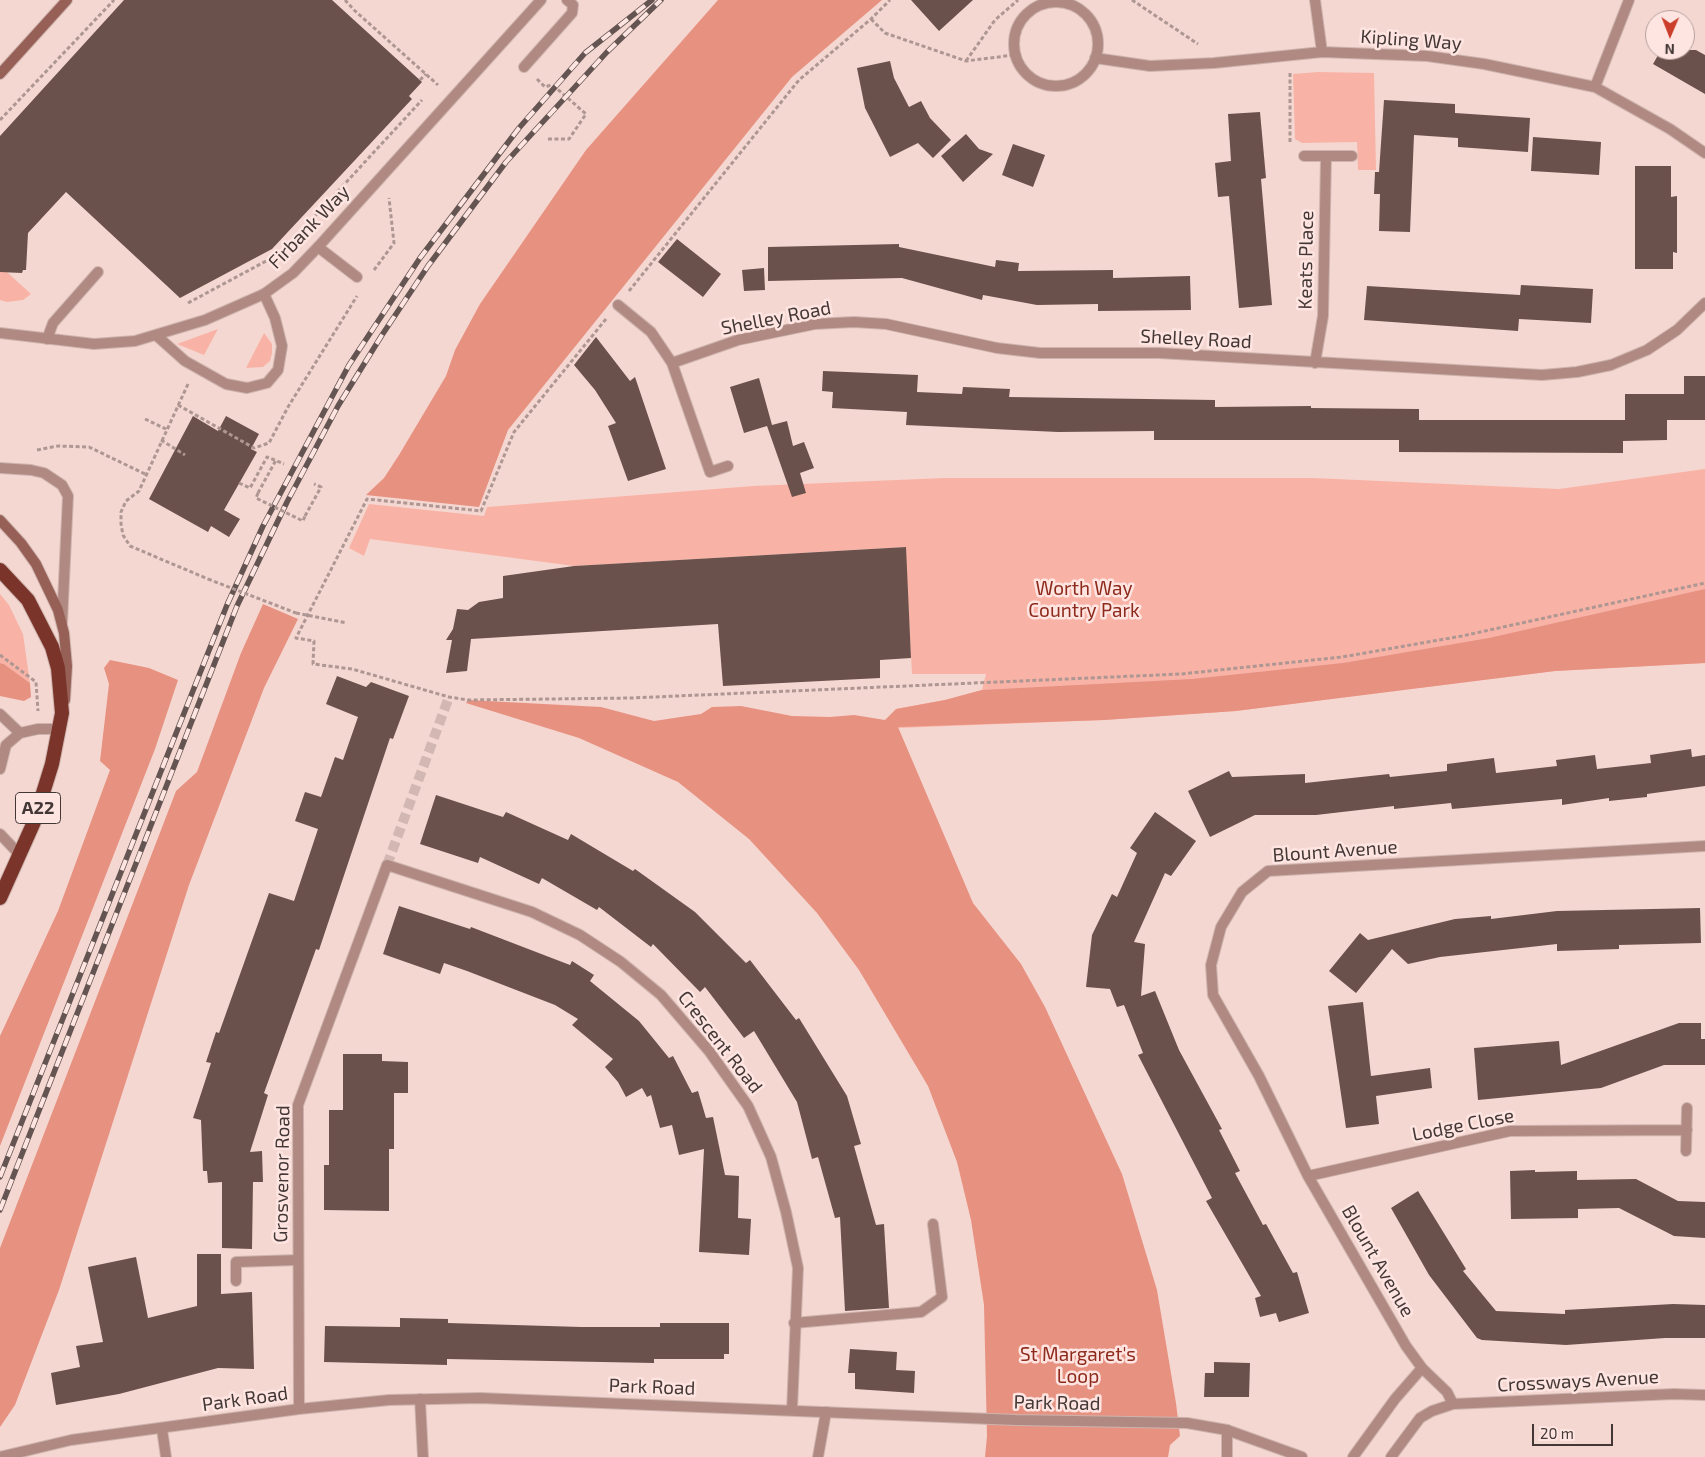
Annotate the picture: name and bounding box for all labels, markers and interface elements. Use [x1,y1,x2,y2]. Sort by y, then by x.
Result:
north arrow [1645,10,1695,60]
street label: Kipling Way [1360,25,1462,55]
text: N [1665,41,1675,58]
street label: Firbank Way [264,181,354,273]
street label: Keats Place [1294,210,1318,310]
street label: Shelley Road [719,296,833,340]
street label: Shelley Road [1140,325,1252,353]
park label: Worth Way Country Park [1028,578,1140,622]
road number: A22 [15,792,60,824]
street label: Blount Avenue [1272,835,1398,867]
street label: Crescent Road [673,986,767,1098]
street label: Lodge Close [1410,1104,1516,1146]
street label: Grosvenor Road [269,1105,295,1243]
street label: Blount Avenue [1337,1201,1419,1321]
park label: St Margaret's Loop [1020,1344,1136,1388]
street label: Crossways Avenue [1497,1365,1659,1397]
street label: Park Road [608,1374,696,1400]
street label: Park Road [200,1382,290,1416]
street label: Park Road [1013,1391,1101,1415]
scale bar [1535,1414,1616,1446]
text: 20 m [1540,1424,1574,1442]

